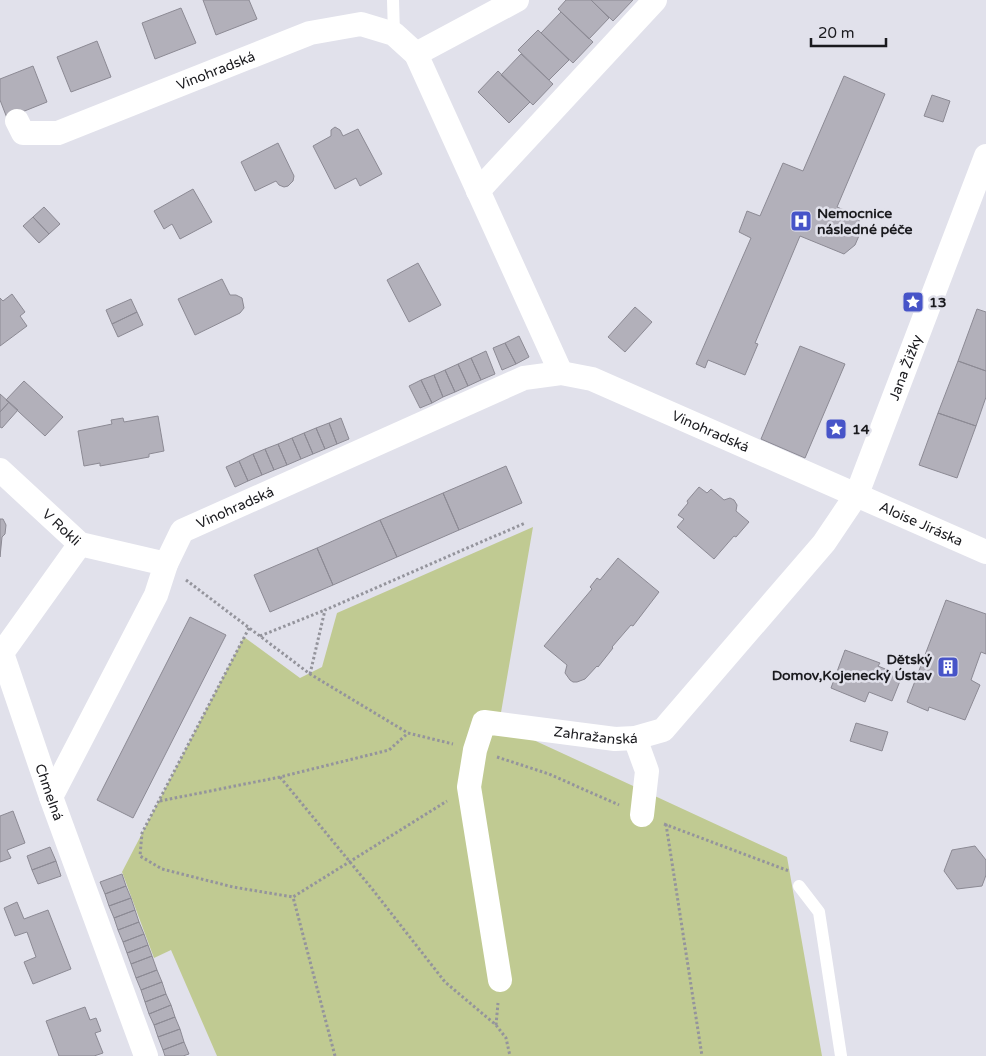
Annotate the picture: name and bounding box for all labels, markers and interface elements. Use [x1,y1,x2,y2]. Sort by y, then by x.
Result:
scale bar [811,15,886,47]
text: 20 m [818,24,855,42]
street label: Vinohradská [174,47,257,94]
place label: Nemocnice následné péče [817,205,913,238]
hospital icon: Nemocnice následné péče [789,209,813,233]
place icon: 13 [901,290,925,314]
place label: 13 [929,294,947,311]
street label: Jana Žižky [885,332,926,403]
street label: Vinohradská [669,407,752,456]
place icon: 14 [824,417,848,441]
place label: 14 [852,421,870,438]
street label: Vinohradská [194,483,276,532]
street label: Aloise Jiráska [877,498,966,549]
street label: V Rokli [39,505,84,549]
place label: Dětský Domov,Kojenecký Ústav [772,651,933,684]
building icon: Dětský Domov,Kojenecký Ústav [936,655,960,679]
street label: Zahražanská [553,723,638,747]
street label: Chmelná [32,761,67,823]

